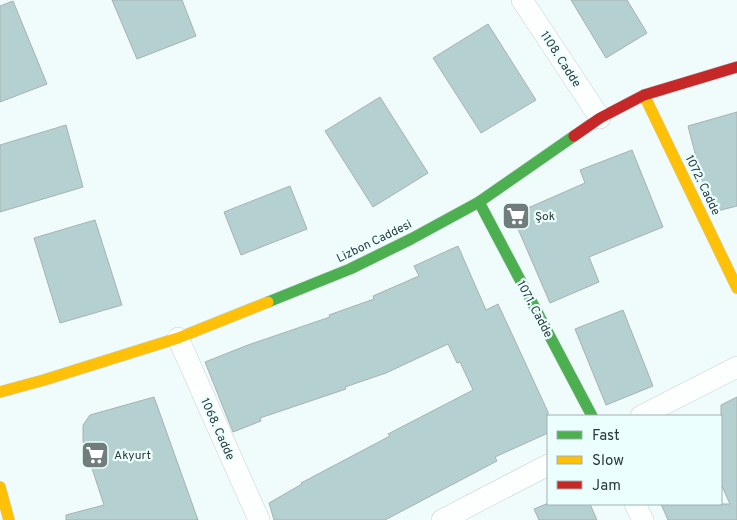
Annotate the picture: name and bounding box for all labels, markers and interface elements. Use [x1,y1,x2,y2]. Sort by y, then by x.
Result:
street label: 1108. Cadde [536,28,584,91]
street label: 1072. Cadde [681,153,724,218]
supermarket icon: Şok [501,201,531,231]
place label: Şok [535,209,555,225]
street label: Lizbon Caddesi [334,217,415,267]
street label: 1071. Cadde [512,278,556,341]
street label: 1068. Cadde [196,396,238,463]
legend [547,415,722,505]
text: Fast [592,427,620,446]
supermarket icon: Akyurt [80,440,110,470]
place label: Akyurt [114,448,151,464]
text: Slow [592,452,624,471]
text: Jam [592,477,621,496]

